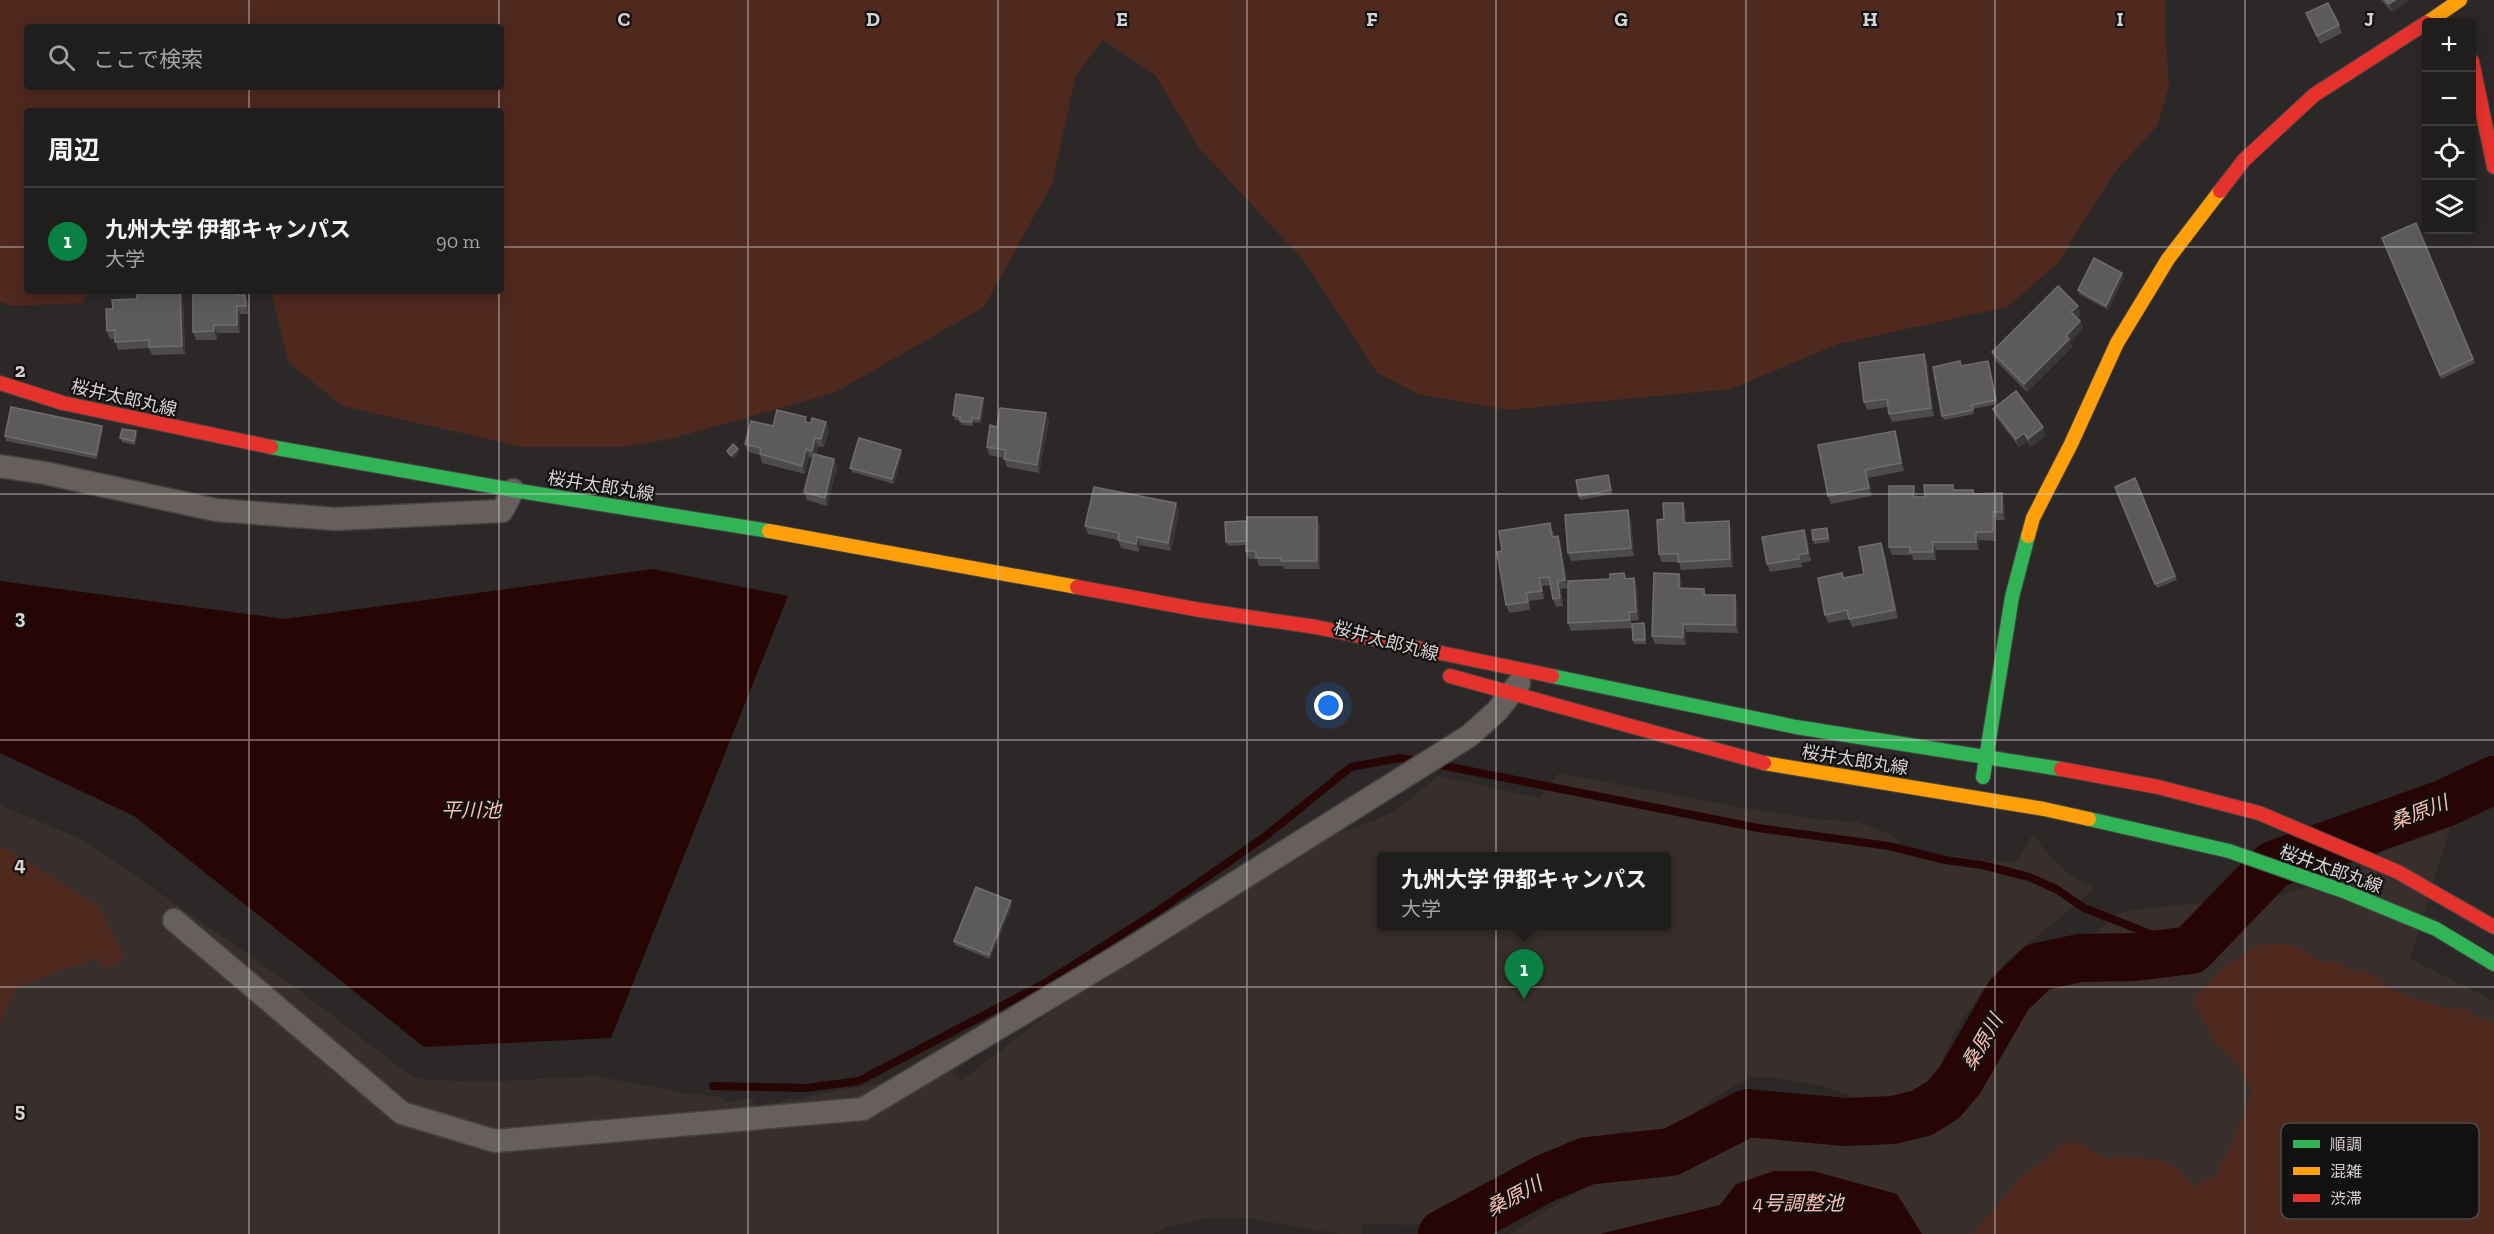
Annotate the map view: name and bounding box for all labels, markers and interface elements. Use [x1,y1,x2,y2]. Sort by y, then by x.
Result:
text: C [618,7,631,31]
text: D [866,7,880,31]
text: E [1116,7,1128,31]
text: F [1366,7,1378,31]
text: G [1614,7,1628,31]
text: H [1862,7,1878,31]
text: I [2116,7,2124,31]
text: J [2364,7,2374,31]
map controls [2422,18,2476,234]
button: + [2422,18,2476,72]
search box [24,24,504,90]
icon: search [45,41,78,74]
text: ここで検索 [93,46,203,73]
button: − [2422,72,2476,126]
button: locate [2422,126,2476,180]
text: 周辺 [48,134,100,166]
button: layers [2422,180,2476,234]
text: 九州大学 伊都キャンパス [105,216,351,243]
text: 1 [63,229,72,253]
text: 90 m [436,229,480,253]
text: 大学 [105,247,145,271]
text: 2 [15,358,26,382]
street label: 桜井太郎丸線 [69,375,179,421]
street label: 桜井太郎丸線 [546,467,656,505]
text: 3 [15,605,26,629]
street label: 桜井太郎丸線 [1331,616,1441,666]
your location [1314,691,1343,720]
street label: 桜井太郎丸線 [1800,741,1910,779]
water label: 桑原川 [2387,789,2453,834]
water label: 平川池 [441,798,503,822]
street label: 桜井太郎丸線 [2276,840,2386,898]
text: 4 [14,852,26,876]
popup [1377,852,1671,930]
text: 九州大学 伊都キャンパス [1401,866,1647,893]
text: 大学 [1401,897,1441,921]
pin: 1 [1504,950,1544,999]
water label: 桑原川 [1957,1008,2008,1074]
text: 5 [15,1098,25,1122]
legend [2281,1123,2479,1219]
text: 順調 [2330,1135,2362,1154]
text: 混雑 [2330,1162,2362,1181]
water label: 桑原川 [1482,1170,1548,1221]
text: 渋滞 [2330,1189,2362,1208]
water label: 4号調整池 [1753,1191,1845,1215]

